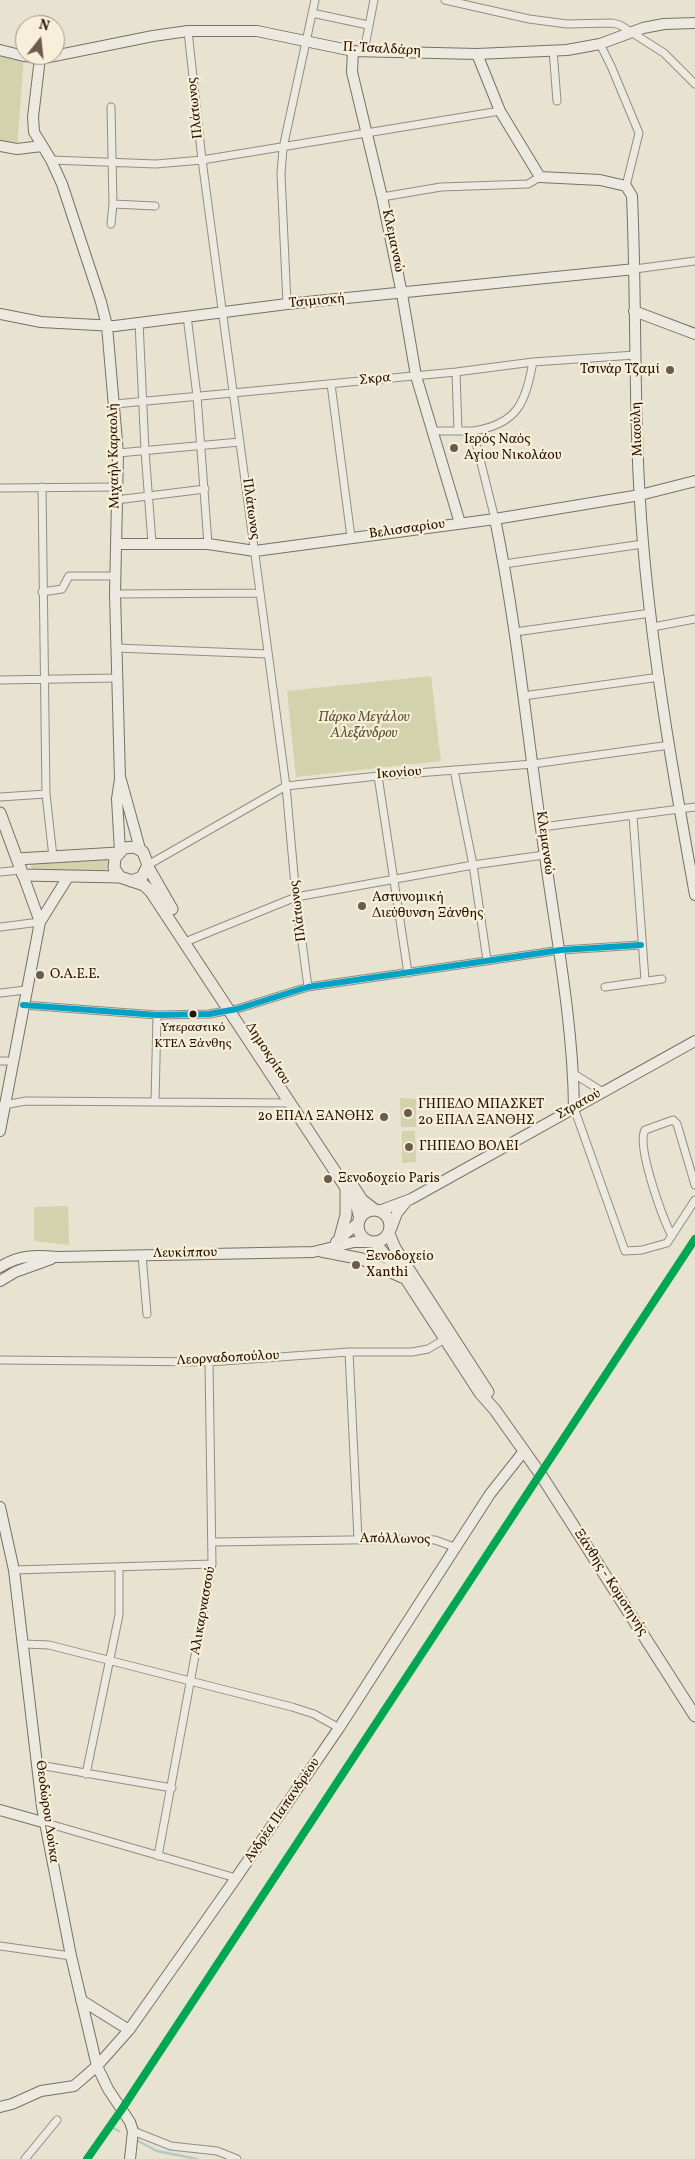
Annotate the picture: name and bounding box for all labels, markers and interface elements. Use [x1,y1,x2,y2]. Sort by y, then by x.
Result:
north arrow [15,15,65,65]
text: N [36,16,51,37]
street label: Π. Τσαλδάρη [342,40,422,60]
street label: Πλάτωνος [184,76,208,140]
street label: Κλεμανσώ [377,208,407,274]
street label: Τσιμισκή [288,291,346,313]
place label: Τσινάρ Τζαμί [580,362,660,378]
marker: Τσινάρ Τζαμί [664,364,676,376]
street label: Σκρα [358,370,392,390]
street label: Μιαούλη [629,401,647,457]
street label: Μιχαήλ Καραολή [106,403,124,509]
place label: Ιερός Ναός Αγίου Νικολάου [464,432,561,464]
marker: Ιερός Ναός Αγίου Νικολάου [448,442,460,454]
street label: Πλάτωνος [237,477,263,541]
street label: Βελισσαρίου [368,516,446,544]
park label: Πάρκο Μεγάλου Αλεξάνδρου [318,710,410,742]
street label: Ικονίου [376,764,422,784]
street label: Κλεμανσώ [531,810,557,876]
street label: Πλάτωνος [287,879,311,943]
place label: Αστυνομική Διεύθυνση Ξάνθης [372,890,484,922]
marker: Αστυνομική Διεύθυνση Ξάνθης [356,900,368,912]
place label: Ο.Α.Ε.Ε. [50,967,100,983]
marker: Ο.Α.Ε.Ε. [34,969,46,981]
marker: Υπεραστικό ΚΤΕΛ Ξάνθης [188,1009,198,1019]
street label: Δημοκρίτου [241,1020,293,1088]
place label: Υπεραστικό ΚΤΕΛ Ξάνθης [154,1021,232,1052]
street label: Στρατού [554,1086,604,1124]
place label: ΓΗΠΕΔΟ ΜΠΑΣΚΕΤ 2ο ΕΠΑΛ ΞΑΝΘΗΣ [418,1097,544,1130]
marker: ΓΗΠΕΔΟ ΜΠΑΣΚΕΤ 2ο ΕΠΑΛ ΞΑΝΘΗΣ [402,1107,414,1119]
place label: 2o ΕΠΑΛ ΞΑΝΘΗΣ [257,1109,374,1125]
marker: 2o ΕΠΑΛ ΞΑΝΘΗΣ [378,1111,390,1123]
place label: ΓΗΠΕΔΟ ΒΟΛΕΙ [419,1139,519,1155]
marker: ΓΗΠΕΔΟ ΒΟΛΕΙ [403,1141,415,1153]
place label: Ξενοδοχείο Paris [338,1171,440,1187]
marker: Ξενοδοχείο Paris [322,1173,334,1185]
street label: Λευκίππου [153,1245,217,1263]
place label: Ξενοδοχείο Xanthi [366,1249,434,1282]
marker: Ξενοδοχείο Xanthi [350,1259,362,1271]
street label: Λεορναδοπούλου [176,1348,280,1370]
street label: Ξάνθης - Κομοτηνής [569,1527,651,1639]
street label: Απόλλωνος [359,1531,431,1549]
street label: Αλικαρνασσού [188,1565,220,1657]
street label: Ανδρέα Παπανδρέου [242,1755,324,1867]
street label: Θεοδώρου Δούκα [30,1760,62,1864]

